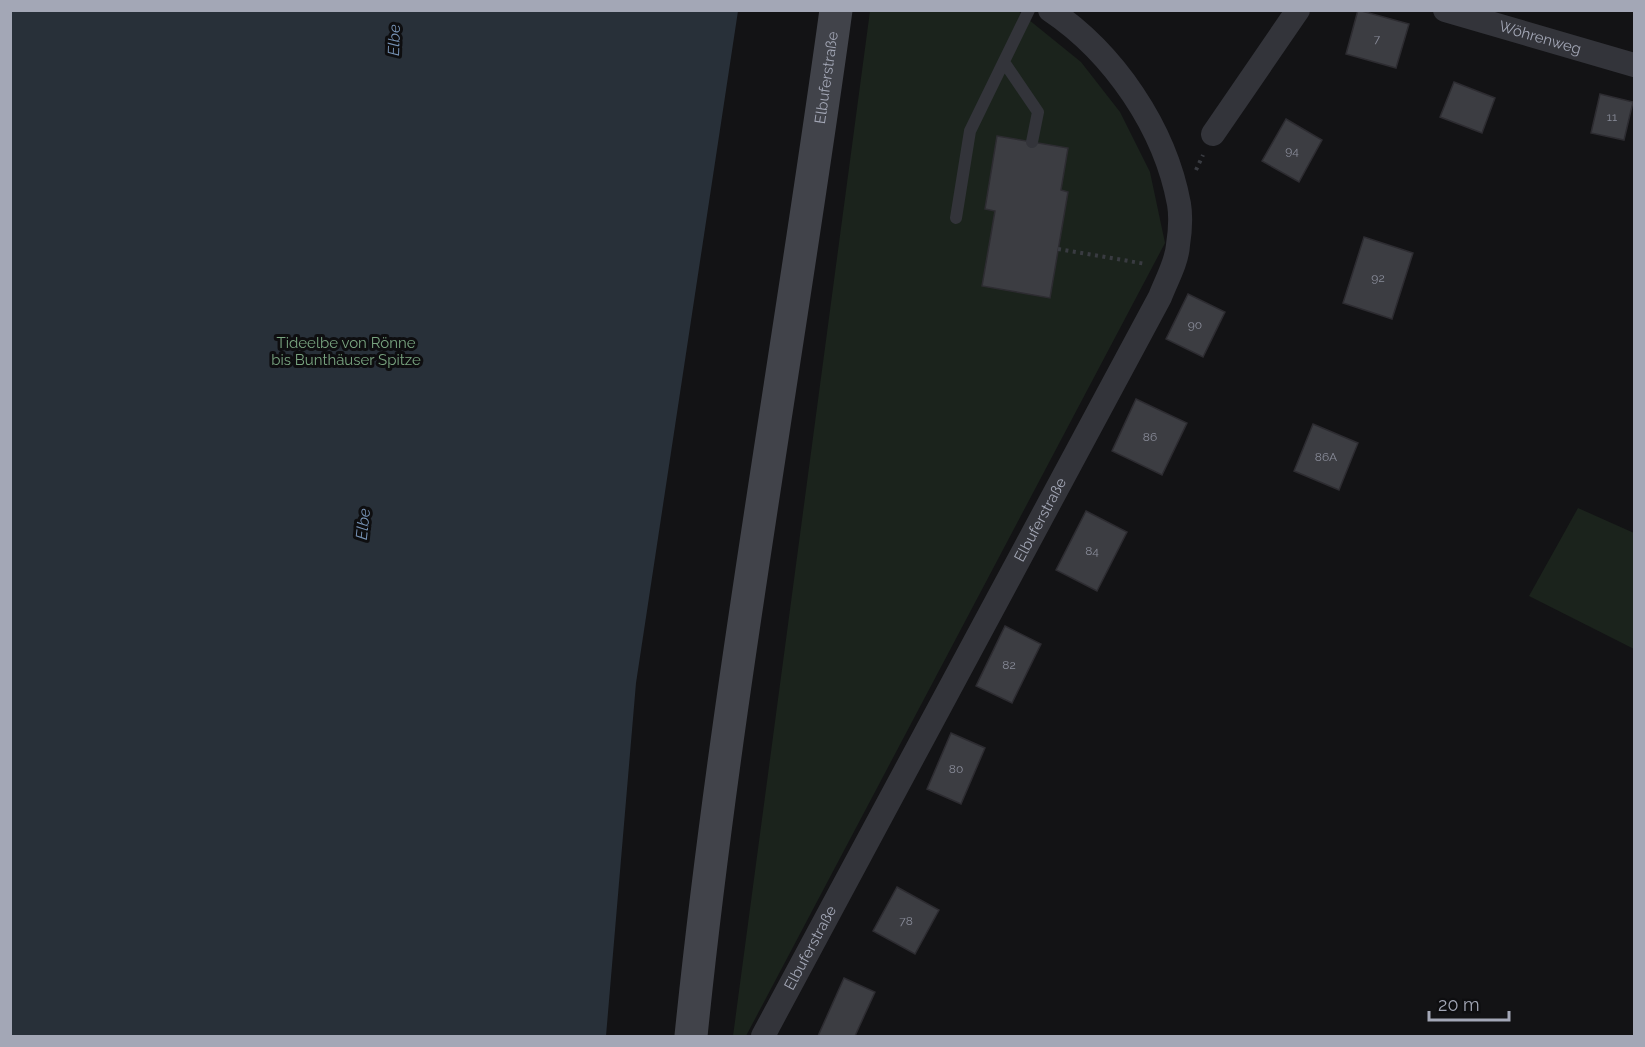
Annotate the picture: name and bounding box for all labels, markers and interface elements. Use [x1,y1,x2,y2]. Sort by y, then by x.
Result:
street label: Wöhrenweg [1497,17,1583,58]
water label: Elbe [384,23,404,56]
street label: Elbuferstraße [811,30,842,125]
house number: 7 [1374,32,1381,46]
house number: 11 [1607,110,1617,124]
house number: 94 [1285,144,1299,158]
house number: 92 [1371,271,1385,285]
house number: 90 [1188,318,1202,332]
park label: Tideelbe von Rönne bis Bunthäuser Spitze [271,334,421,369]
house number: 86 [1143,430,1157,444]
house number: 86A [1315,450,1337,464]
street label: Elbuferstraße [1010,474,1070,565]
water label: Elbe [352,507,374,541]
house number: 84 [1085,544,1099,558]
house number: 82 [1002,658,1016,672]
house number: 80 [949,762,963,776]
street label: Elbuferstraße [780,903,840,993]
house number: 78 [899,914,913,928]
scale bar [1429,984,1508,1022]
text: 20 m [1438,994,1480,1015]

